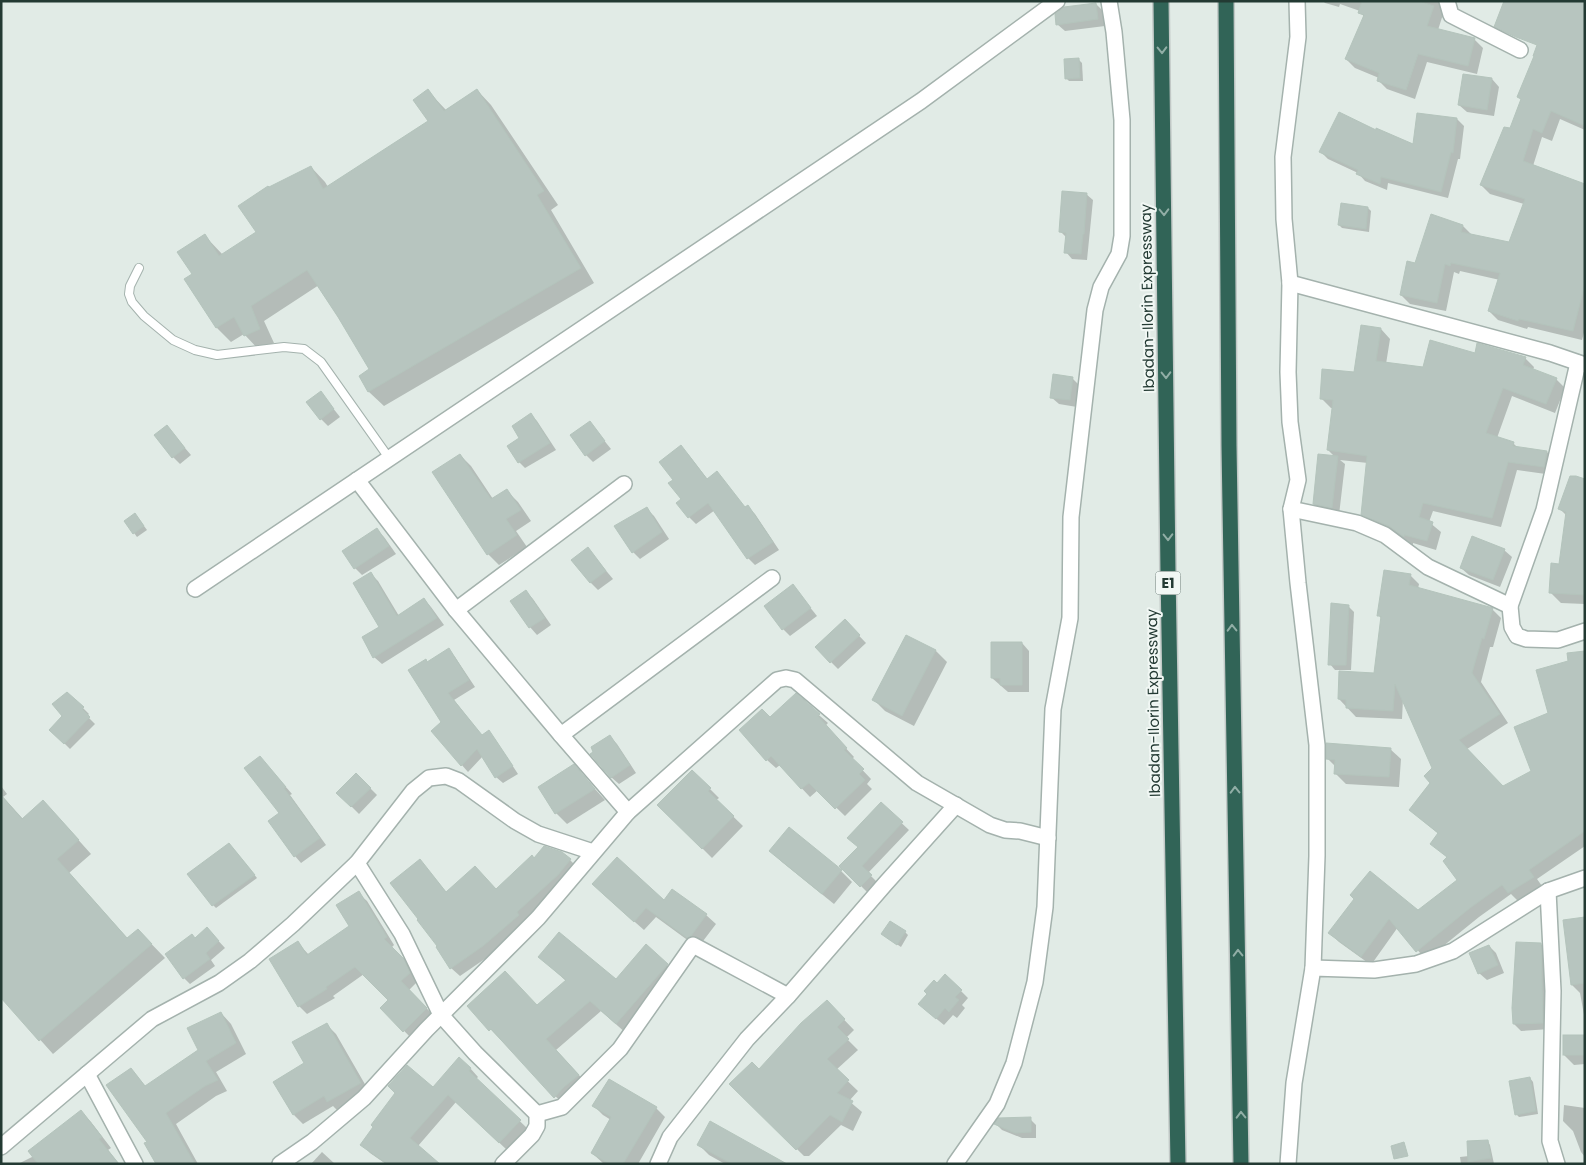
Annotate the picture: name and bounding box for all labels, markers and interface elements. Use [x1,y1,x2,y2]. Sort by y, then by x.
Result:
one-way arrow [1157,46,1167,54]
street label: Ibadan-Ilorin Expressway [1135,203,1159,392]
one-way arrow [1159,209,1169,217]
one-way arrow [1161,372,1171,379]
one-way arrow [1163,534,1173,542]
road number: E1 [1156,572,1180,594]
street label: Ibadan-Ilorin Expressway [1141,608,1165,797]
one-way arrow [1227,623,1237,631]
one-way arrow [1230,786,1240,794]
one-way arrow [1233,948,1243,956]
one-way arrow [1235,1111,1246,1119]

